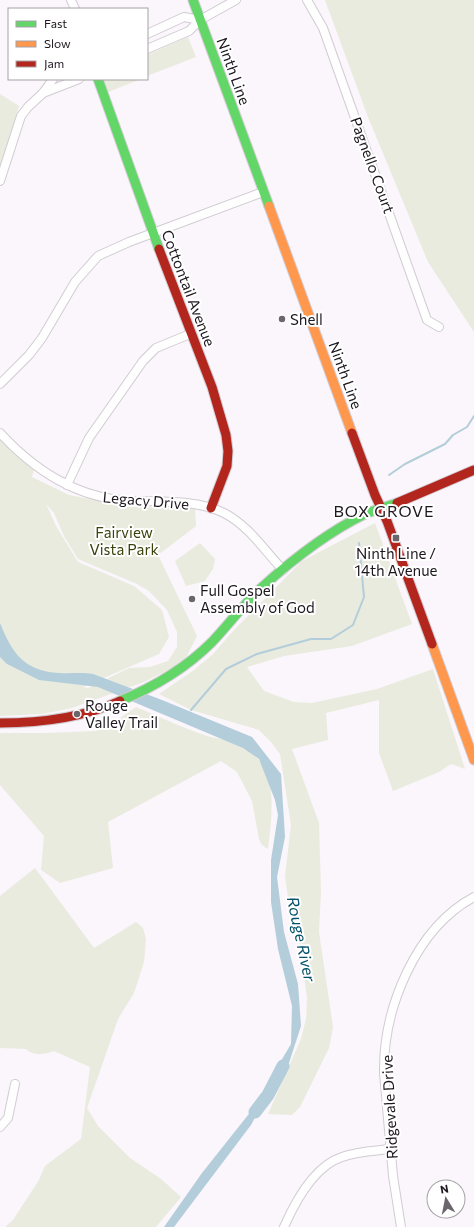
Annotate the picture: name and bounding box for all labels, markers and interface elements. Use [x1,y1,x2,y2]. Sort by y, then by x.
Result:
legend [8,8,148,80]
text: Fast [44,16,67,30]
street label: Ninth Line [214,35,255,107]
text: Slow [44,36,71,50]
text: Jam [44,56,64,71]
street label: Pagnello Court [347,114,399,216]
street label: Cottontail Avenue [158,227,220,349]
place label: Shell [290,310,323,328]
marker: Shell [277,314,287,324]
street label: Ninth Line [326,339,367,411]
street label: Legacy Drive [102,487,190,513]
district label: BOX GROVE [333,501,435,520]
park label: Fairview Vista Park [89,523,159,558]
marker: Ninth Line / 14th Avenue [391,533,401,543]
place label: Ninth Line / 14th Avenue [354,544,438,579]
place label: Full Gospel Assembly of God [200,581,315,616]
marker: Full Gospel Assembly of God [187,594,197,604]
place label: Rouge Valley Trail [85,696,158,731]
marker: Rouge Valley Trail [72,709,82,719]
water label: Rouge River [284,895,320,984]
street label: Ridgevale Drive [377,1054,401,1160]
north arrow [426,1179,466,1219]
text: N [439,1182,449,1196]

